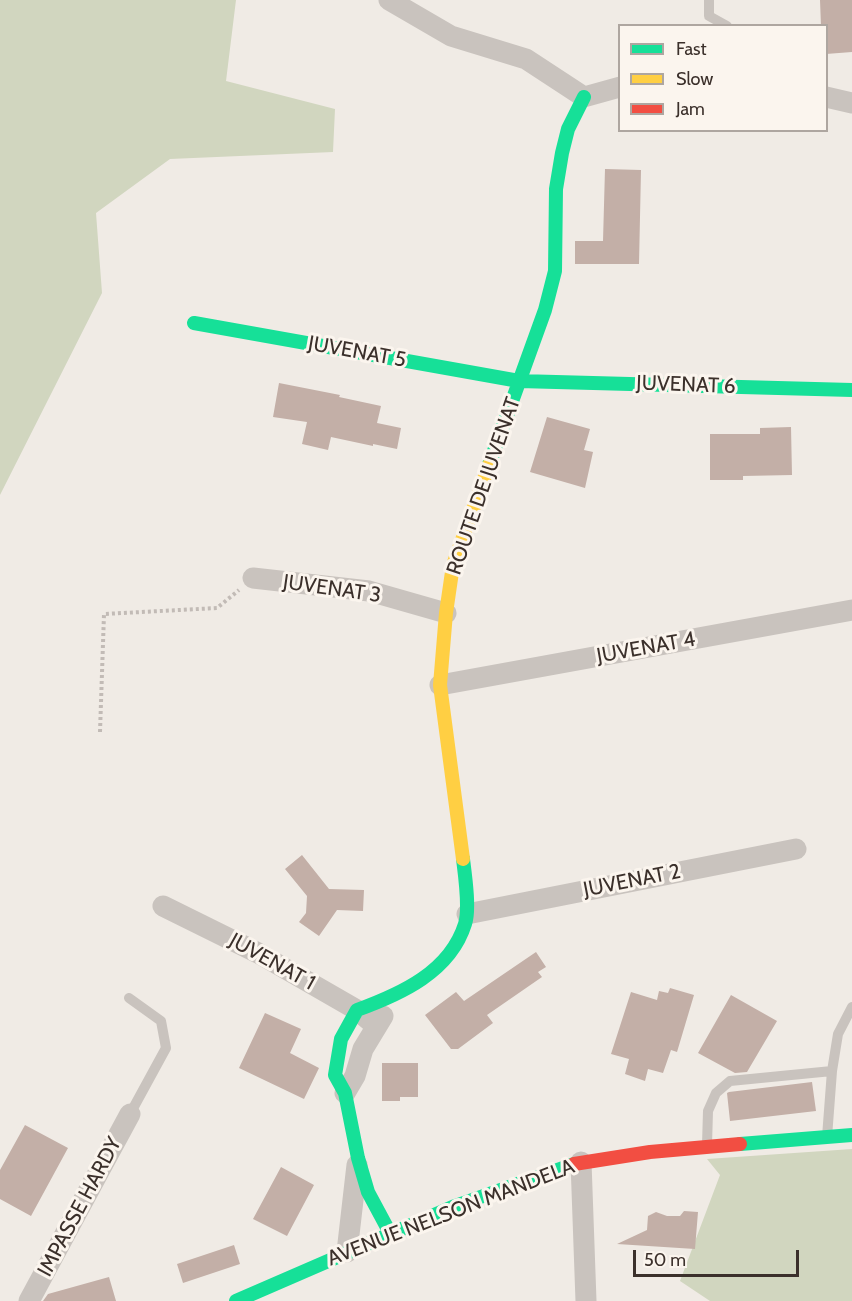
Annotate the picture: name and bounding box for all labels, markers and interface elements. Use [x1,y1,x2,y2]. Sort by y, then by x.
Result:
legend [618,24,828,132]
text: Fast [676,38,707,60]
text: Slow [676,68,713,90]
text: Jam [676,98,705,120]
street label: JUVENAT 5 [306,331,408,373]
street label: JUVENAT 6 [636,371,736,399]
street label: ROUTE DE JUVENAT [442,394,526,578]
street label: JUVENAT 3 [281,570,383,608]
street label: JUVENAT 4 [595,627,697,669]
street label: JUVENAT 2 [581,859,683,903]
street label: JUVENAT 1 [225,928,319,996]
street label: IMPASSE HARDY [33,1133,127,1281]
street label: AVENUE NELSON MANDELA [324,1154,578,1272]
scale bar [636,1238,802,1276]
text: 50 m [644,1249,686,1271]

